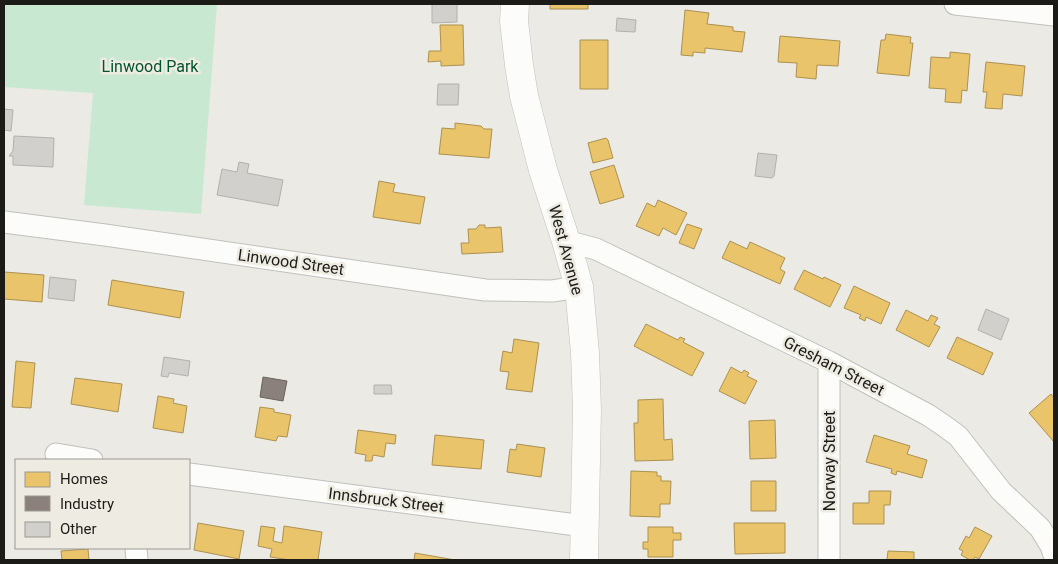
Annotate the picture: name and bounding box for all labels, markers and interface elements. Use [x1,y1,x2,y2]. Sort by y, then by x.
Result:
park label: Linwood Park [102,57,199,76]
street label: West Avenue [545,203,587,297]
street label: Linwood Street [237,245,345,279]
street label: Gresham Street [780,332,888,400]
street label: Norway Street [820,411,839,511]
legend [15,459,190,549]
text: Homes [60,470,108,488]
street label: Innsbruck Street [327,483,445,517]
text: Industry [60,495,114,513]
text: Other [60,520,97,538]

